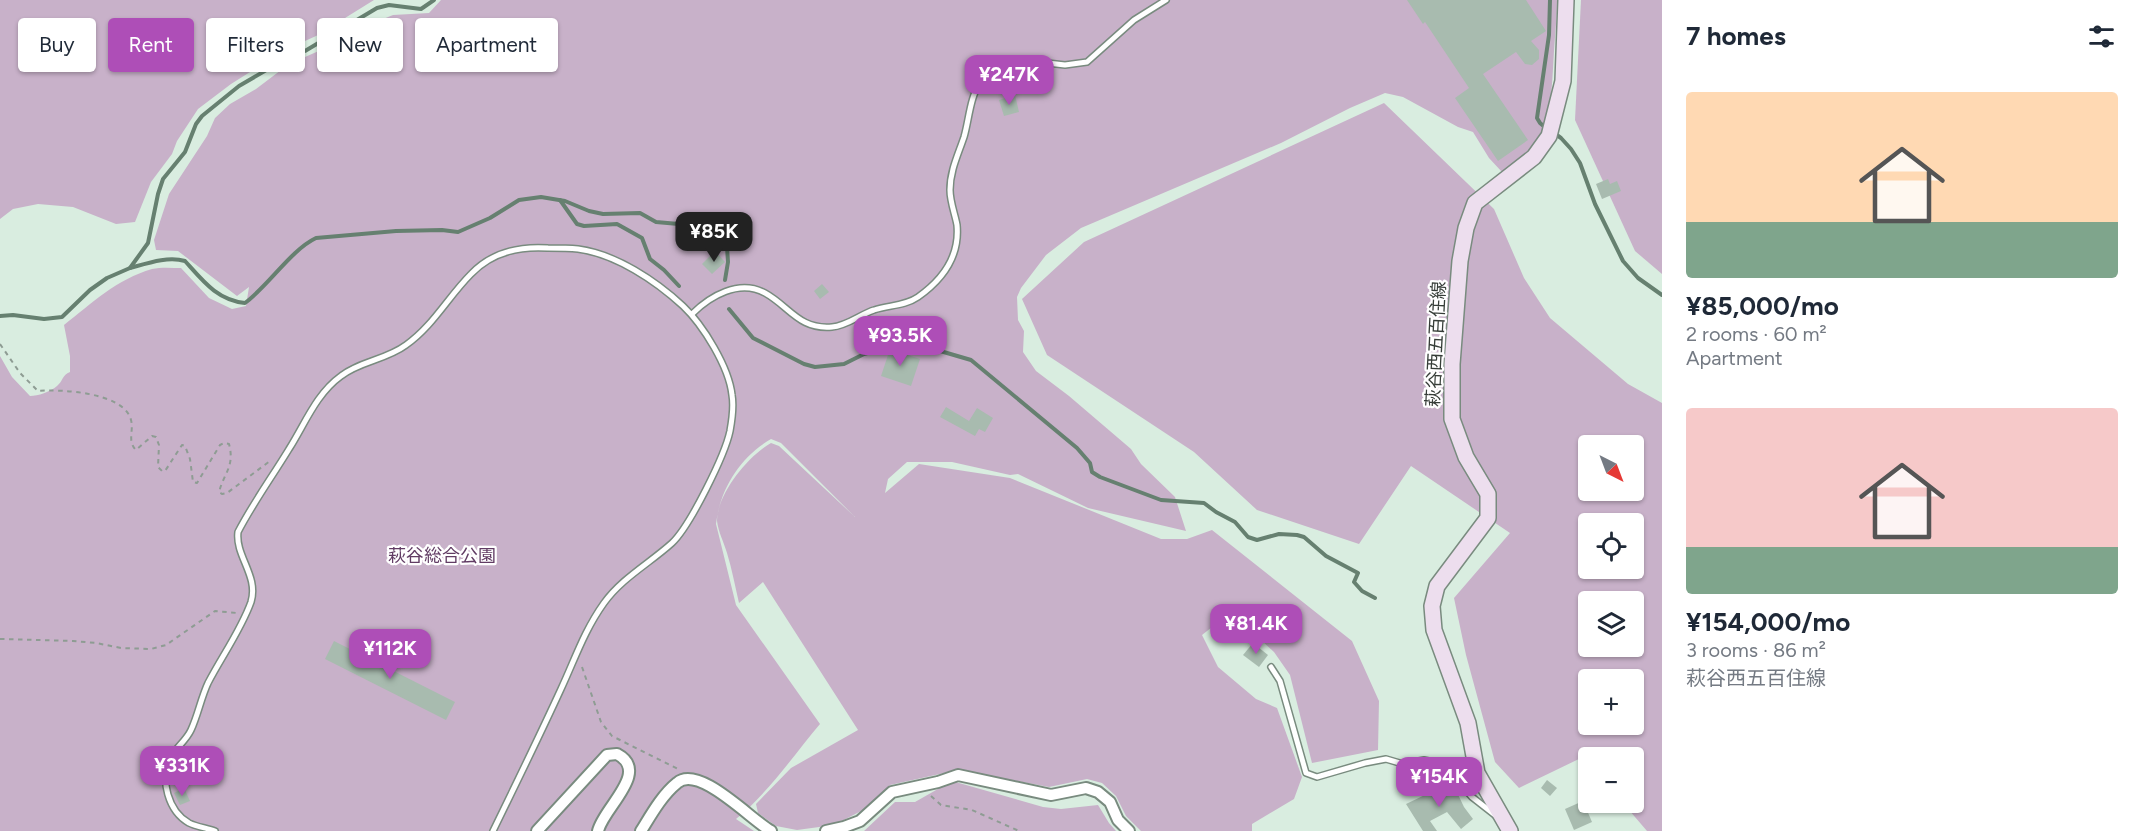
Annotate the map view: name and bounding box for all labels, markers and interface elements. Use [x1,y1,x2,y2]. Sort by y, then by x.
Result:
chip: Buy [18,18,96,72]
chip: Rent [108,18,194,72]
chip: Filters [206,18,305,72]
chip: New [317,18,403,72]
chip: Apartment [415,18,558,72]
text: 7 homes [1686,20,1786,52]
icon: filters [2085,20,2118,53]
pin: ¥247K [967,55,1051,106]
text: ¥247K [979,62,1039,86]
icon: home [1848,131,1956,239]
pin: ¥85K [678,212,750,263]
text: ¥85K [689,219,739,243]
street label: 萩谷西五百住線 [1422,281,1450,407]
text: ¥85,000/mo [1686,290,1839,322]
pin: ¥93.5K [851,316,949,367]
text: 2 rooms · 60 m² [1686,322,1827,346]
text: ¥93.5K [868,323,932,347]
text: Apartment [1686,346,1783,370]
north arrow [1578,435,1644,501]
map controls [1578,435,1644,813]
icon: home [1848,447,1956,555]
button: locate [1578,513,1644,579]
park label: 萩谷総合公園 [388,545,496,567]
button: layers [1578,591,1644,657]
pin: ¥81.4K [1207,604,1305,655]
text: ¥154,000/mo [1686,606,1850,638]
text: ¥81.4K [1224,611,1288,635]
pin: ¥112K [348,629,432,680]
text: ¥112K [363,636,417,660]
text: 3 rooms · 86 m² [1686,638,1826,662]
text: 萩谷西五百住線 [1686,666,1826,690]
button: + [1578,669,1644,735]
pin: ¥331K [140,746,224,797]
button: − [1578,747,1644,813]
text: ¥331K [154,753,210,777]
pin: ¥154K [1397,757,1481,808]
text: ¥154K [1410,764,1468,788]

